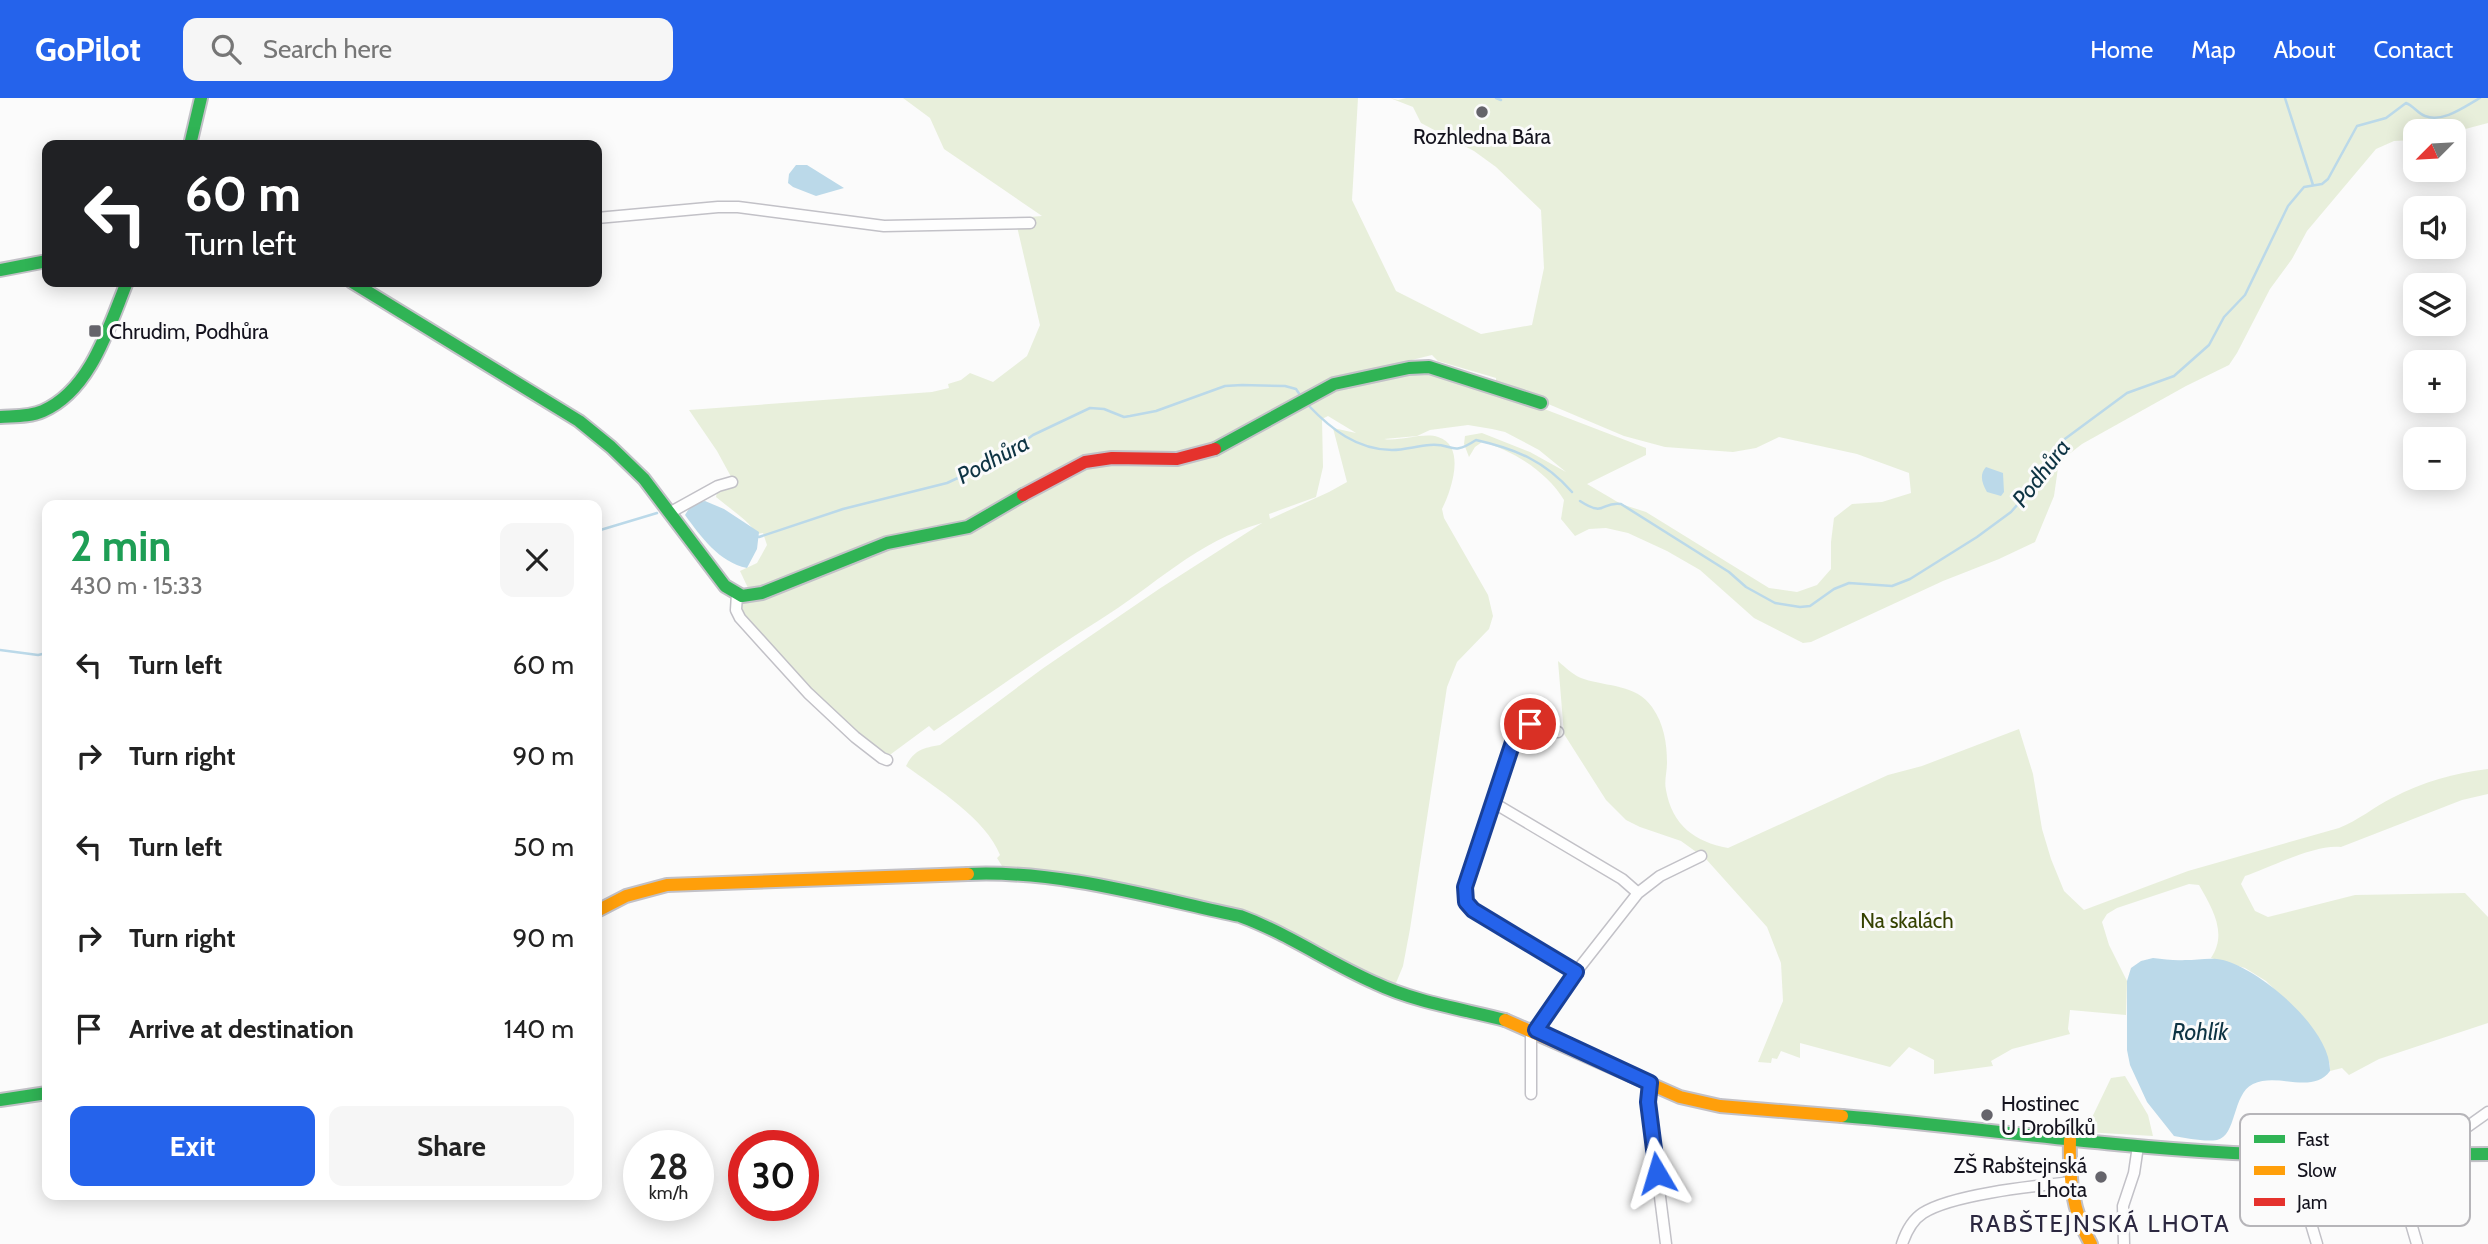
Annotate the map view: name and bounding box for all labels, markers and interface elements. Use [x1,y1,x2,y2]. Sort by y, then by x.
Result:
search box [183,18,673,81]
text: GoPilot [35,29,141,69]
icon: search [207,30,245,68]
text: Search here [263,33,392,65]
text: Home [2090,35,2153,64]
text: Map [2191,35,2236,64]
text: About [2274,35,2336,64]
text: Contact [2374,35,2453,64]
marker: Rozhledna Bára [1474,104,1490,120]
north arrow [2403,119,2466,182]
map controls [2403,119,2466,490]
place label: Rozhledna Bára [1413,124,1551,149]
text: 60 m [185,164,301,223]
icon: left [70,168,161,259]
button: sound [2403,196,2466,259]
text: Turn left [185,224,296,263]
button: layers [2403,273,2466,336]
place label: Chrudim, Podhůra [109,319,269,344]
marker: Chrudim, Podhůra [87,323,103,339]
button: + [2403,350,2466,413]
button: − [2403,427,2466,490]
water label: Podhůra [952,428,1034,490]
water label: Podhůra [2006,434,2076,512]
text: 2 min [70,520,171,572]
button: close [500,523,574,597]
text: 430 m · 15:33 [70,572,203,600]
icon: left [70,646,108,684]
text: Turn left [129,649,222,681]
text: 60 m [512,649,574,681]
pin [1500,694,1560,754]
icon: arrive [1511,705,1549,743]
icon: right [70,737,108,775]
text: Turn right [129,740,235,772]
text: 90 m [512,740,574,772]
icon: left [70,828,108,866]
text: Turn left [129,831,222,863]
text: 50 m [513,831,574,863]
park label: Na skalách [1860,908,1954,933]
icon: right [70,919,108,957]
text: Turn right [129,922,235,954]
text: 90 m [512,922,574,954]
icon: arrive [70,1010,108,1048]
text: Arrive at destination [129,1013,354,1045]
text: 140 m [504,1013,574,1045]
water label: Rohlík [2172,1018,2229,1046]
place label: Hostinec U Drobílků [2001,1091,2095,1140]
button: Exit [70,1106,315,1186]
button: Share [329,1106,574,1186]
marker: Hostinec U Drobílků [1979,1107,1995,1123]
legend [2240,1114,2470,1226]
text: Fast [2297,1128,2330,1151]
speed limit sign: 30 [728,1130,819,1221]
position arrow [1620,1136,1694,1210]
text: 28 [649,1145,688,1188]
place label: ZŠ Rabštejnská Lhota [1953,1153,2087,1202]
text: Slow [2297,1159,2337,1182]
marker: ZŠ Rabštejnská Lhota [2093,1169,2109,1185]
text: km/h [649,1182,688,1204]
text: Jam [2296,1191,2327,1214]
district label: RABŠTEJNSKÁ LHOTA [1969,1209,2231,1238]

